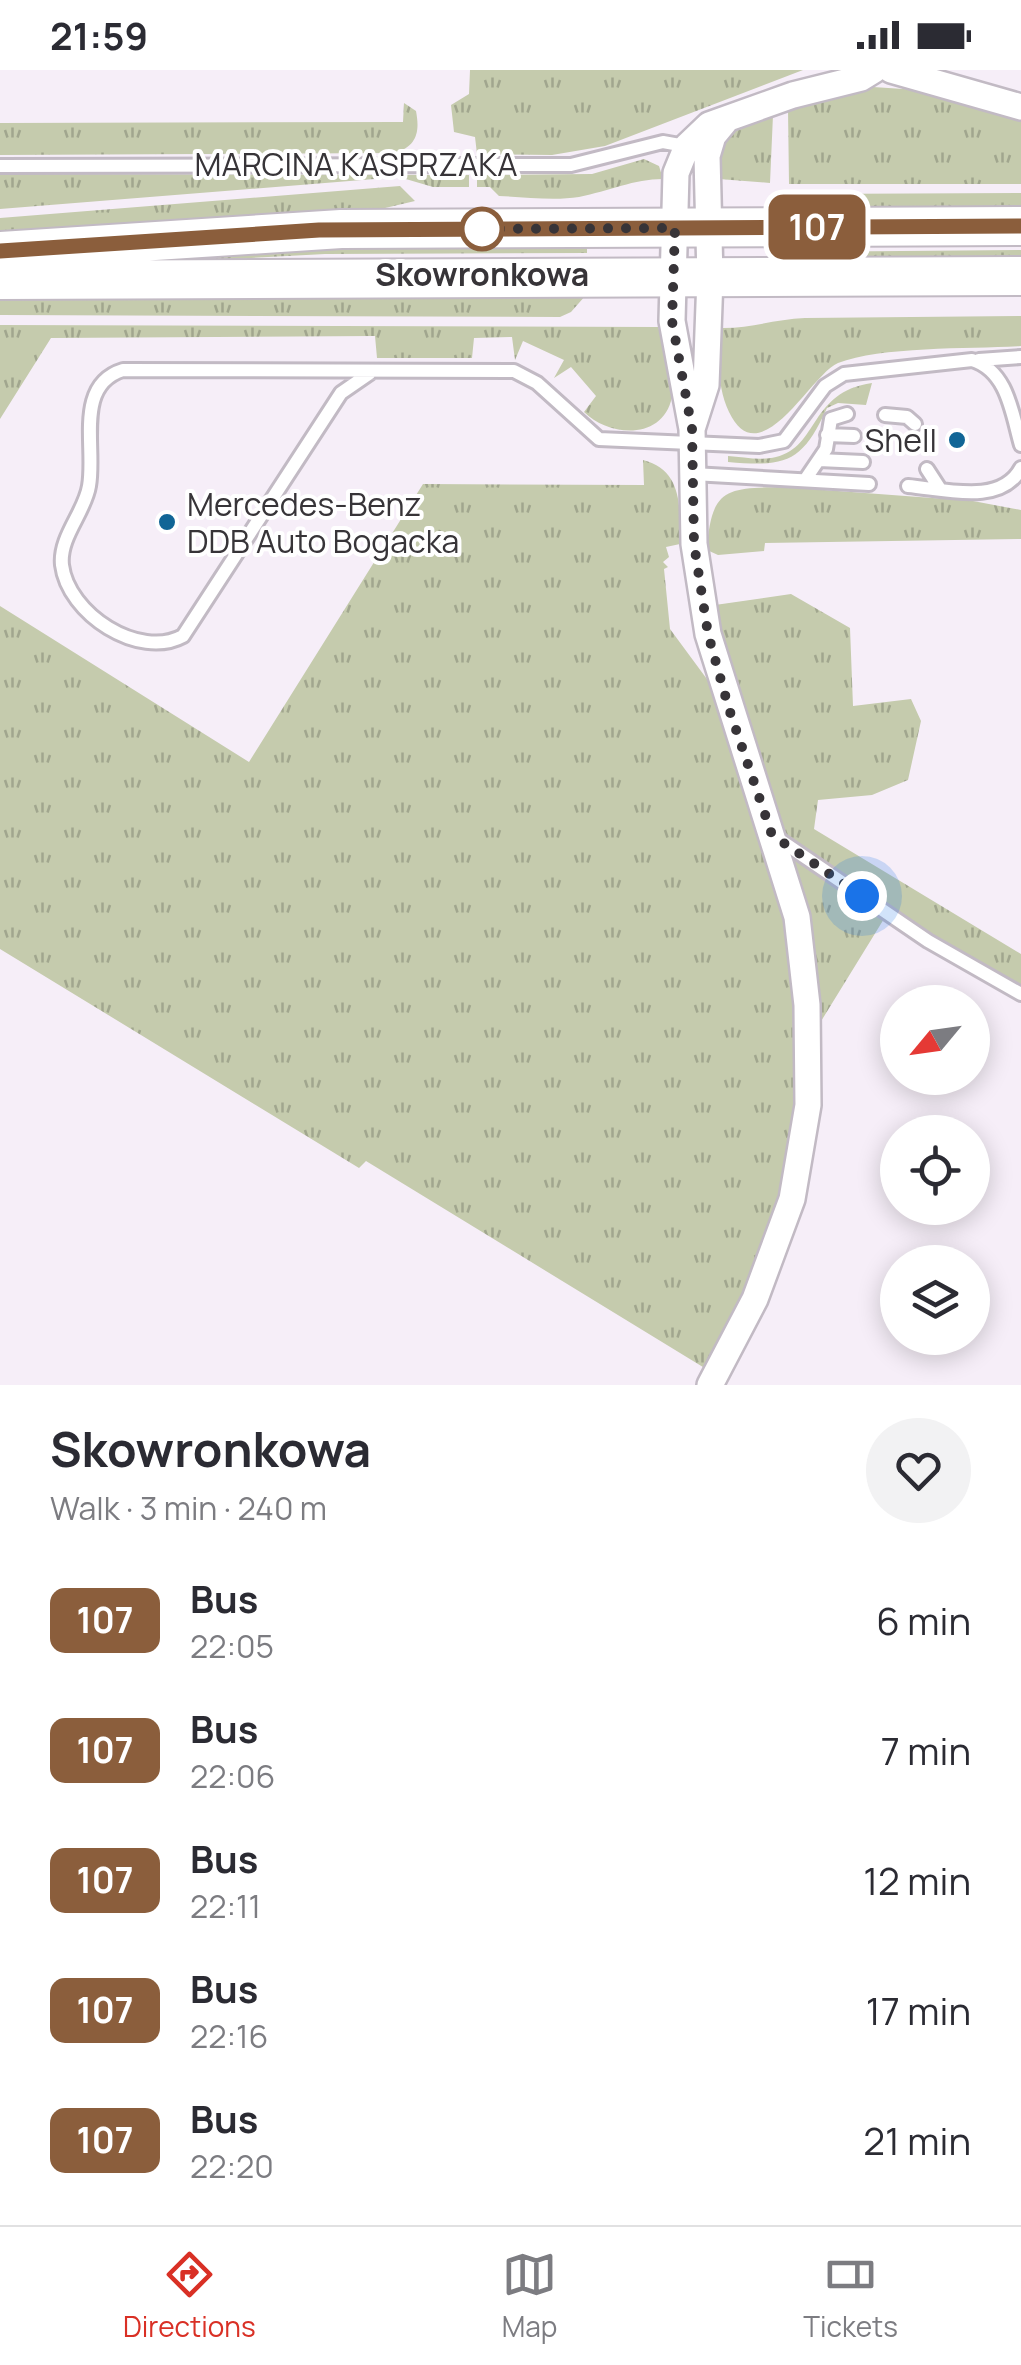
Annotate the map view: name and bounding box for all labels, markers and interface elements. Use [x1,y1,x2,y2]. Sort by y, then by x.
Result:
text: 21:59 [50,9,148,61]
street label: MARCINA KASPRZAKA [194,142,518,186]
line badge: 107 [760,194,874,260]
text: 107 [788,203,846,251]
marker: Skowronkowa [461,208,503,250]
place label: Skowronkowa [375,252,589,296]
place label: Shell [865,418,937,462]
marker: Shell [946,429,968,451]
place label: Mercedes-Benz DDB Auto Bogacka [187,482,459,563]
marker: Mercedes-Benz DDB Auto Bogacka [156,511,178,533]
your location [837,871,887,921]
north arrow [880,985,990,1095]
map controls [880,985,990,1355]
button: locate [880,1115,990,1225]
button: layers [880,1245,990,1355]
text: Skowronkowa [50,1416,371,1481]
button: heart [866,1418,971,1523]
text: Walk · 3 min · 240 m [50,1486,327,1530]
text: Bus [190,1572,258,1624]
text: 6 min [876,1594,971,1646]
text: 107 [76,1596,134,1644]
text: 22:05 [190,1624,274,1668]
text: Bus [190,1702,258,1754]
text: 7 min [881,1724,971,1776]
text: 107 [76,1726,134,1774]
text: 22:06 [190,1754,275,1798]
text: Bus [190,1832,258,1884]
text: 12 min [863,1854,971,1906]
text: 107 [76,1856,134,1904]
text: 22:11 [190,1884,261,1928]
text: Bus [190,1962,258,2014]
text: 17 min [866,1984,971,2036]
text: 107 [76,1986,134,2034]
text: 22:16 [190,2014,268,2058]
text: Bus [190,2092,258,2144]
text: 21 min [863,2114,971,2166]
text: 107 [76,2116,134,2164]
text: 22:20 [190,2144,274,2188]
tab: Directions [123,2247,256,2345]
tab: Map [502,2247,557,2345]
tab: Tickets [803,2247,898,2345]

